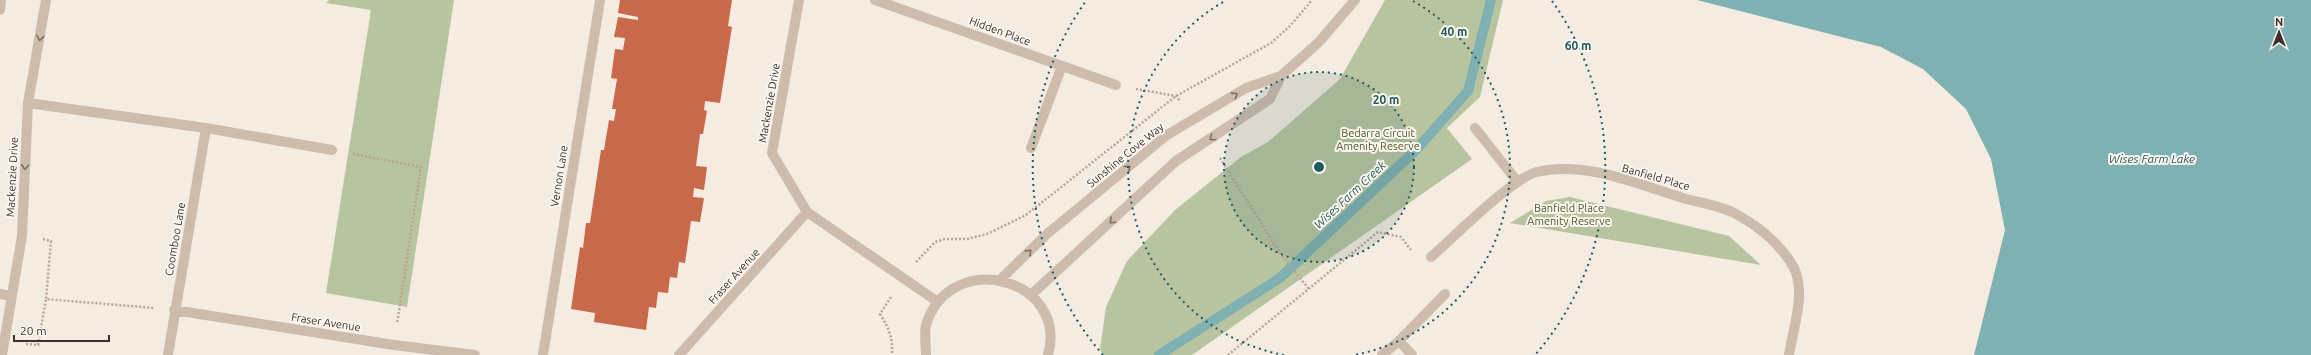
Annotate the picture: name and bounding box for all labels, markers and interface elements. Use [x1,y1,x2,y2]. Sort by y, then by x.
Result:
north arrow [2259,12,2299,52]
street label: Hidden Place [968,14,1032,48]
text: N [2275,16,2283,28]
text: 40 m [1441,25,1467,38]
one-way arrow [36,35,44,42]
text: 60 m [1565,39,1591,52]
street label: Mackenzie Drive [756,62,782,144]
one-way arrow [1231,92,1238,100]
text: 20 m [1373,93,1399,106]
street label: Sunshine Cove Way [1084,120,1166,190]
park label: Bedarra Circuit Amenity Reserve [1336,127,1420,152]
one-way arrow [1209,133,1216,141]
street label: Mackenzie Drive [4,137,20,217]
street label: Vernon Lane [548,144,570,208]
water label: Wises Farm Lake [2109,152,2195,165]
water label: Wises Farm Creek [1311,158,1389,231]
centre of rings [1312,160,1326,174]
street label: Banfield Place [1621,162,1691,192]
one-way arrow [21,164,29,170]
one-way arrow [1123,165,1130,172]
street label: Coomboo Lane [163,201,187,277]
park label: Banfield Place Amenity Reserve [1527,202,1611,227]
one-way arrow [1109,216,1117,223]
street label: Fraser Avenue [706,246,762,306]
one-way arrow [1024,249,1032,257]
street label: Fraser Avenue [290,311,362,333]
scale bar [14,317,109,343]
text: 20 m [20,324,47,337]

